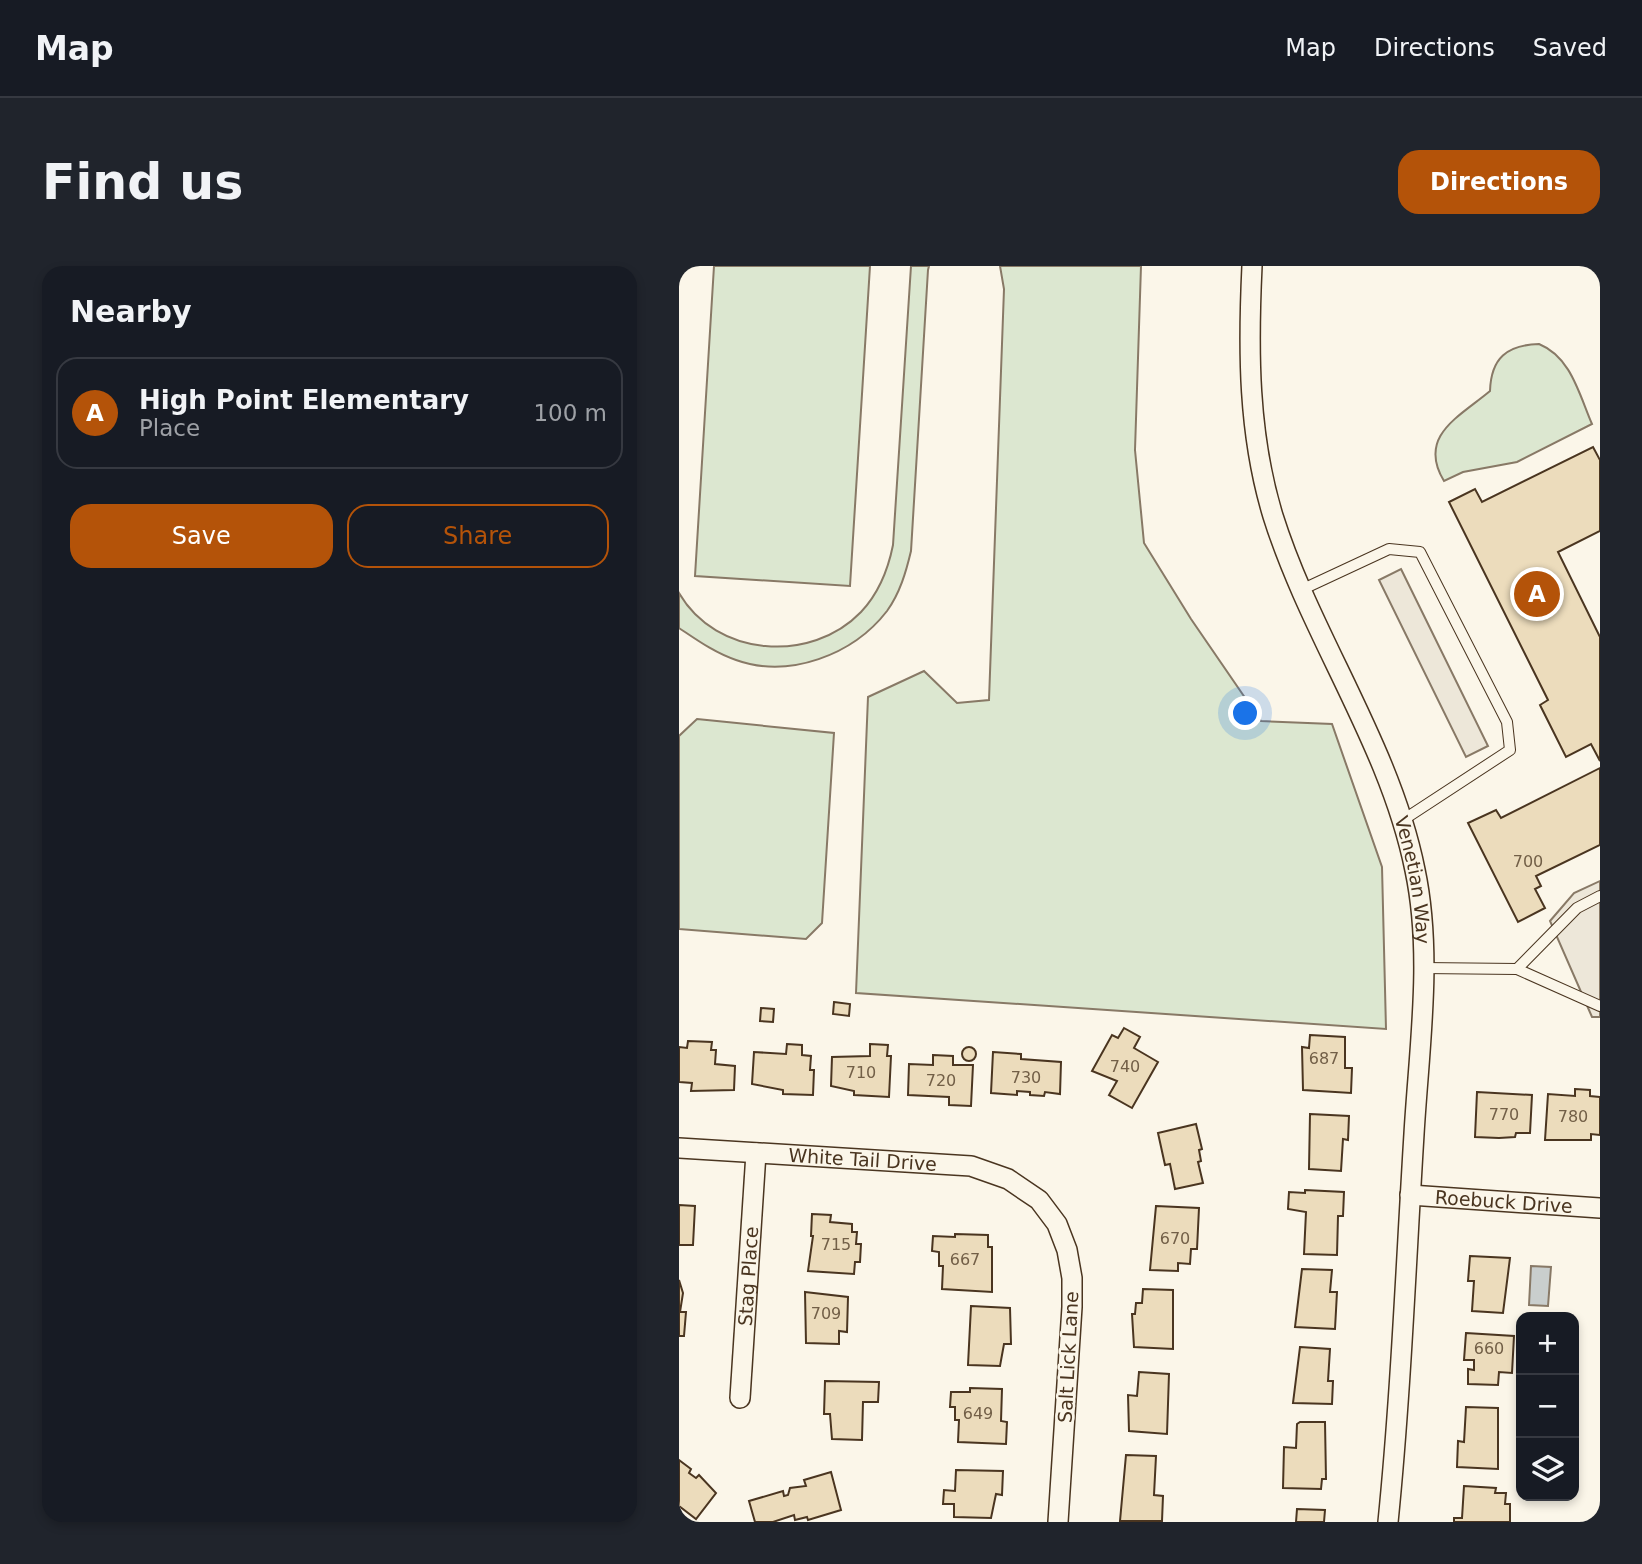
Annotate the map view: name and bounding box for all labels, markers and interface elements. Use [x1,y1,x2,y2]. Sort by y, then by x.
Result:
text: Map [35,29,114,68]
text: Map [1285,34,1336,62]
text: Directions [1374,34,1495,62]
text: Saved [1533,34,1607,62]
button: Directions [1398,150,1600,214]
text: Find us [42,154,243,211]
text: Nearby [70,294,192,329]
text: High Point Elementary [139,385,469,415]
text: A [86,400,104,426]
text: 100 m [533,400,607,426]
text: Place [139,415,200,441]
button: Save [70,504,333,568]
button: Share [347,504,609,568]
pin: A [1514,568,1560,620]
your location [1228,696,1262,730]
street label: Venetian Way [1390,813,1435,945]
house number: 700 [1513,852,1543,871]
house number: 687 [1309,1049,1339,1068]
house number: 740 [1110,1057,1140,1076]
house number: 710 [846,1063,876,1082]
house number: 730 [1011,1068,1041,1087]
house number: 720 [926,1071,956,1090]
house number: 770 [1489,1105,1519,1124]
house number: 780 [1558,1107,1588,1126]
street label: White Tail Drive [788,1144,938,1175]
street label: Roebuck Drive [1434,1186,1573,1217]
street label: Stag Place [734,1226,762,1327]
house number: 670 [1160,1229,1190,1248]
house number: 715 [821,1235,851,1254]
house number: 667 [950,1250,980,1269]
street label: Salt Lick Lane [1054,1291,1082,1423]
house number: 709 [811,1304,841,1323]
map controls [1516,1312,1579,1501]
button: + [1516,1312,1579,1375]
house number: 660 [1474,1339,1504,1358]
button: − [1516,1375,1579,1438]
house number: 649 [963,1404,993,1423]
button: layers [1516,1438,1579,1501]

